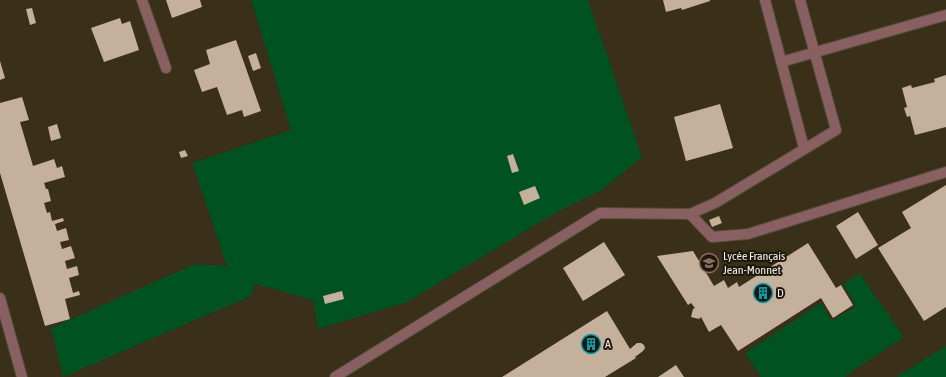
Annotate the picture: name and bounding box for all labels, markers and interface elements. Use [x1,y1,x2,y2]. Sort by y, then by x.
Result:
place label: Lycée Français Jean-Monnet [723,249,785,277]
school or university icon: Lycée Français Jean-Monnet [698,252,720,274]
building icon: D [752,282,774,304]
place label: D [777,286,784,300]
building icon: A [580,333,602,355]
place label: A [605,337,611,351]

